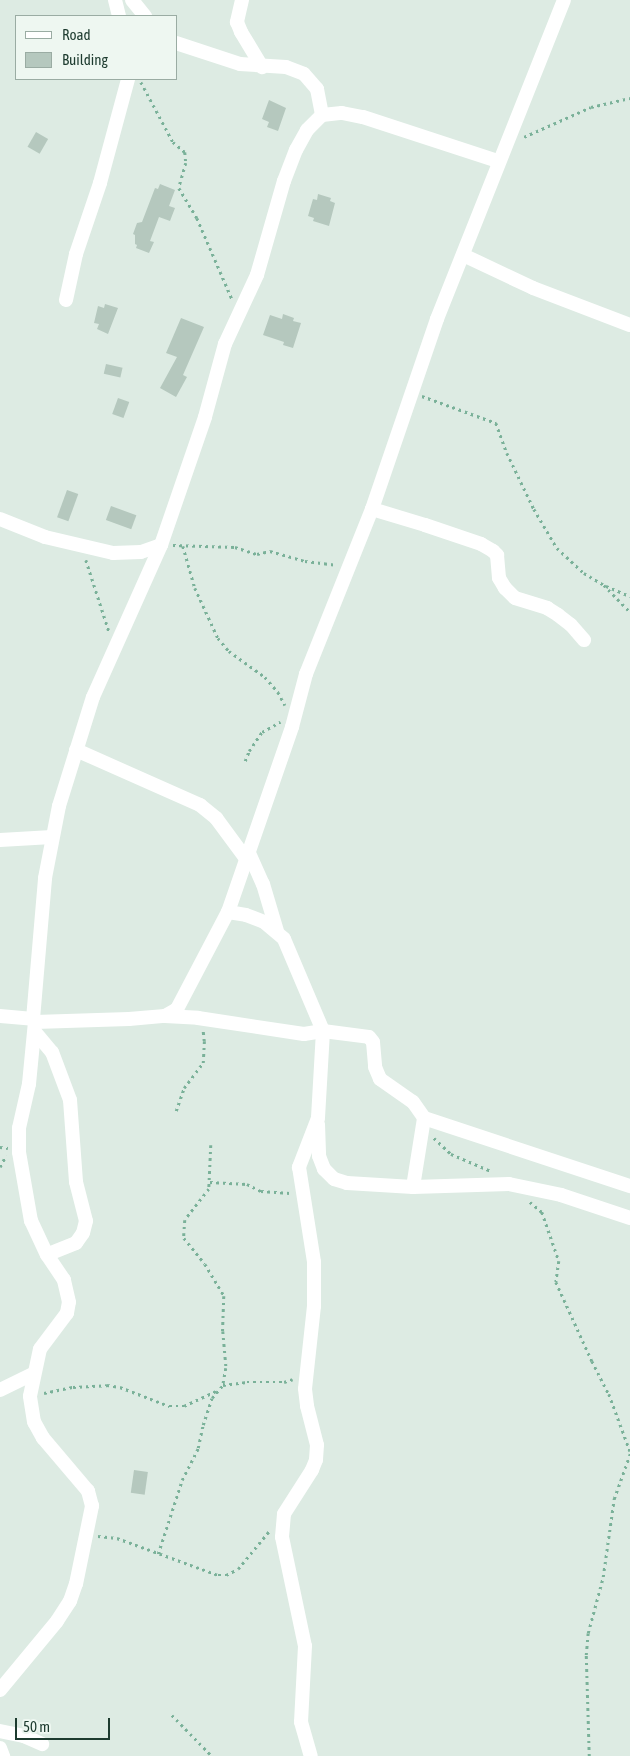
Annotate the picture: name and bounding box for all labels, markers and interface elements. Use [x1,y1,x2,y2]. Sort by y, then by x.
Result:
legend [15,15,178,80]
text: Road [62,26,91,43]
text: Building [62,51,108,68]
scale bar [18,1708,112,1740]
text: 50 m [23,1718,50,1735]

